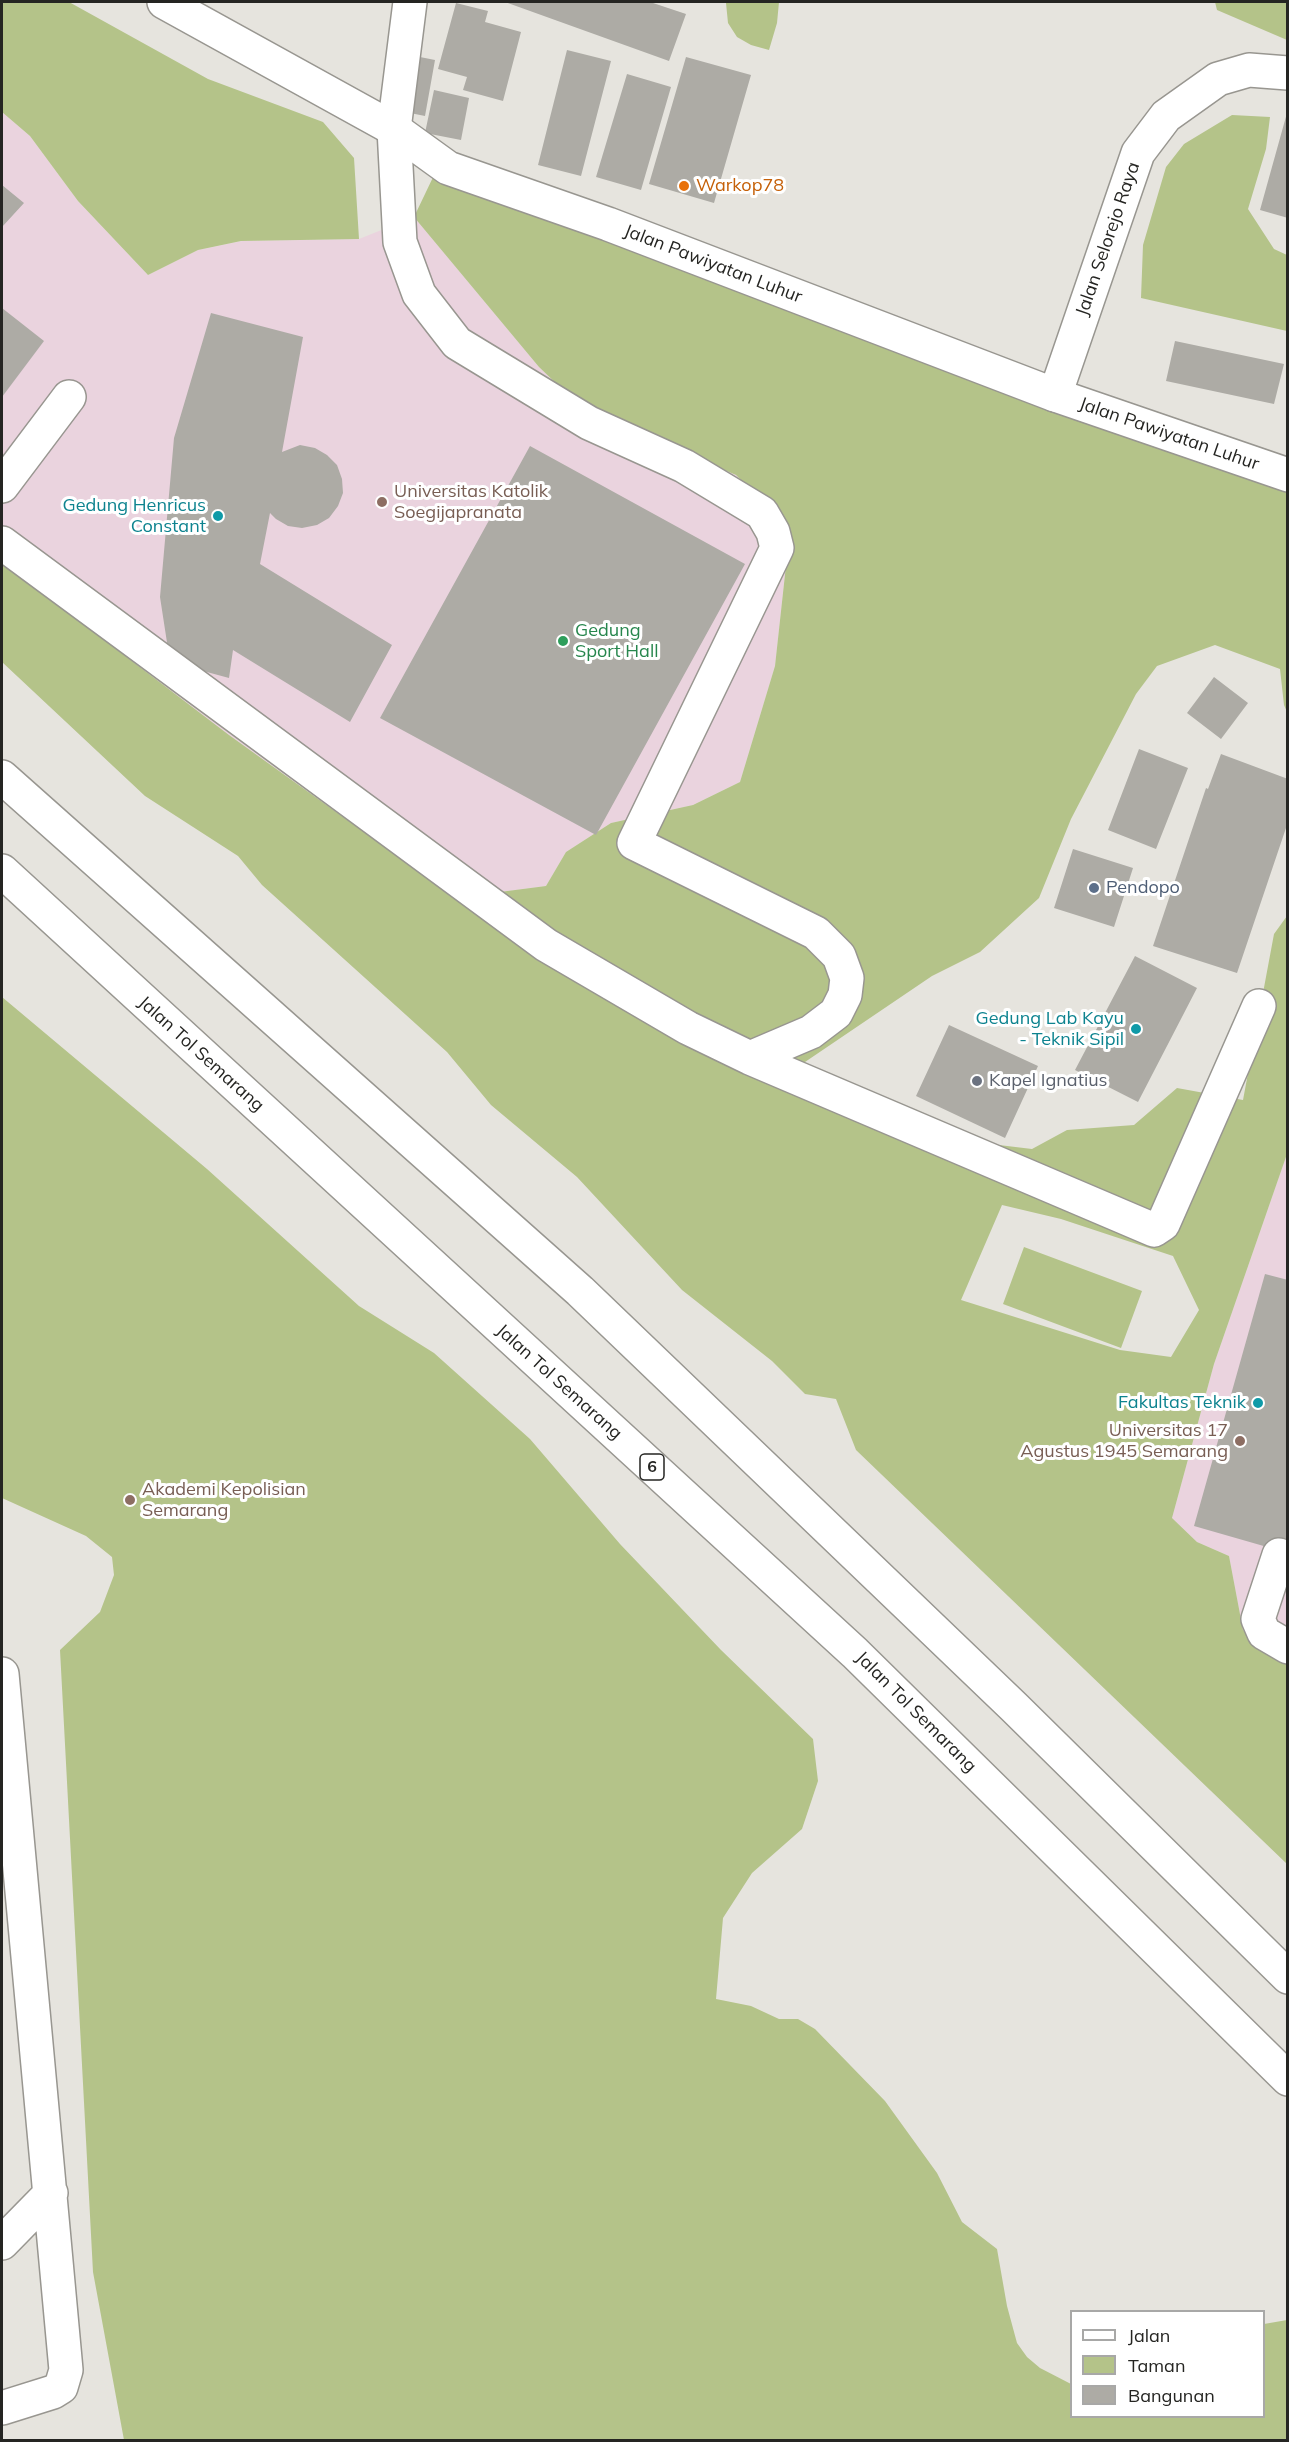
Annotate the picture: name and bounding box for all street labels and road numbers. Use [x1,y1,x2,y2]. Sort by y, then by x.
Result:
street label: Jalan Selorejo Raya [1072,159,1144,319]
street label: Jalan Pawiyatan Luhur [621,220,805,308]
street label: Jalan Pawiyatan Luhur [1076,393,1262,475]
street label: Jalan Tol Semarang [134,992,268,1116]
street label: Jalan Tol Semarang [492,1320,626,1444]
road number: 6 [640,1454,664,1480]
street label: Jalan Tol Semarang [851,1647,981,1777]

